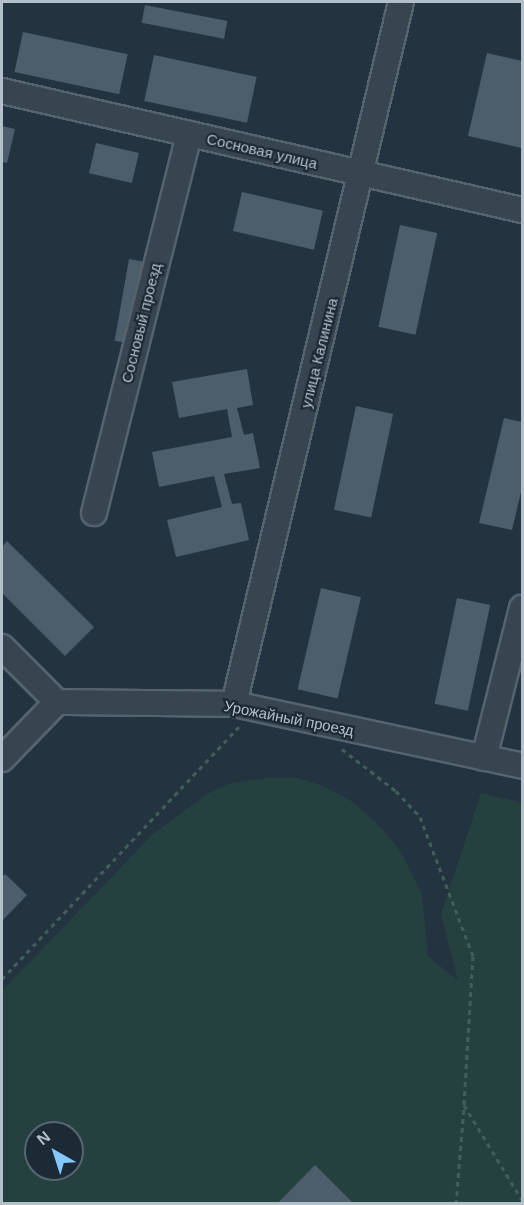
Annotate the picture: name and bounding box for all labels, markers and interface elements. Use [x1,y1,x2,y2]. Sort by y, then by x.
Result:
street label: Сосновая улица [205,130,319,172]
street label: Сосновый проезд [117,261,165,385]
street label: улица Калинина [297,296,341,410]
street label: Урожайный проезд [223,697,355,739]
north arrow [24,1121,84,1181]
text: N [34,1128,53,1148]

